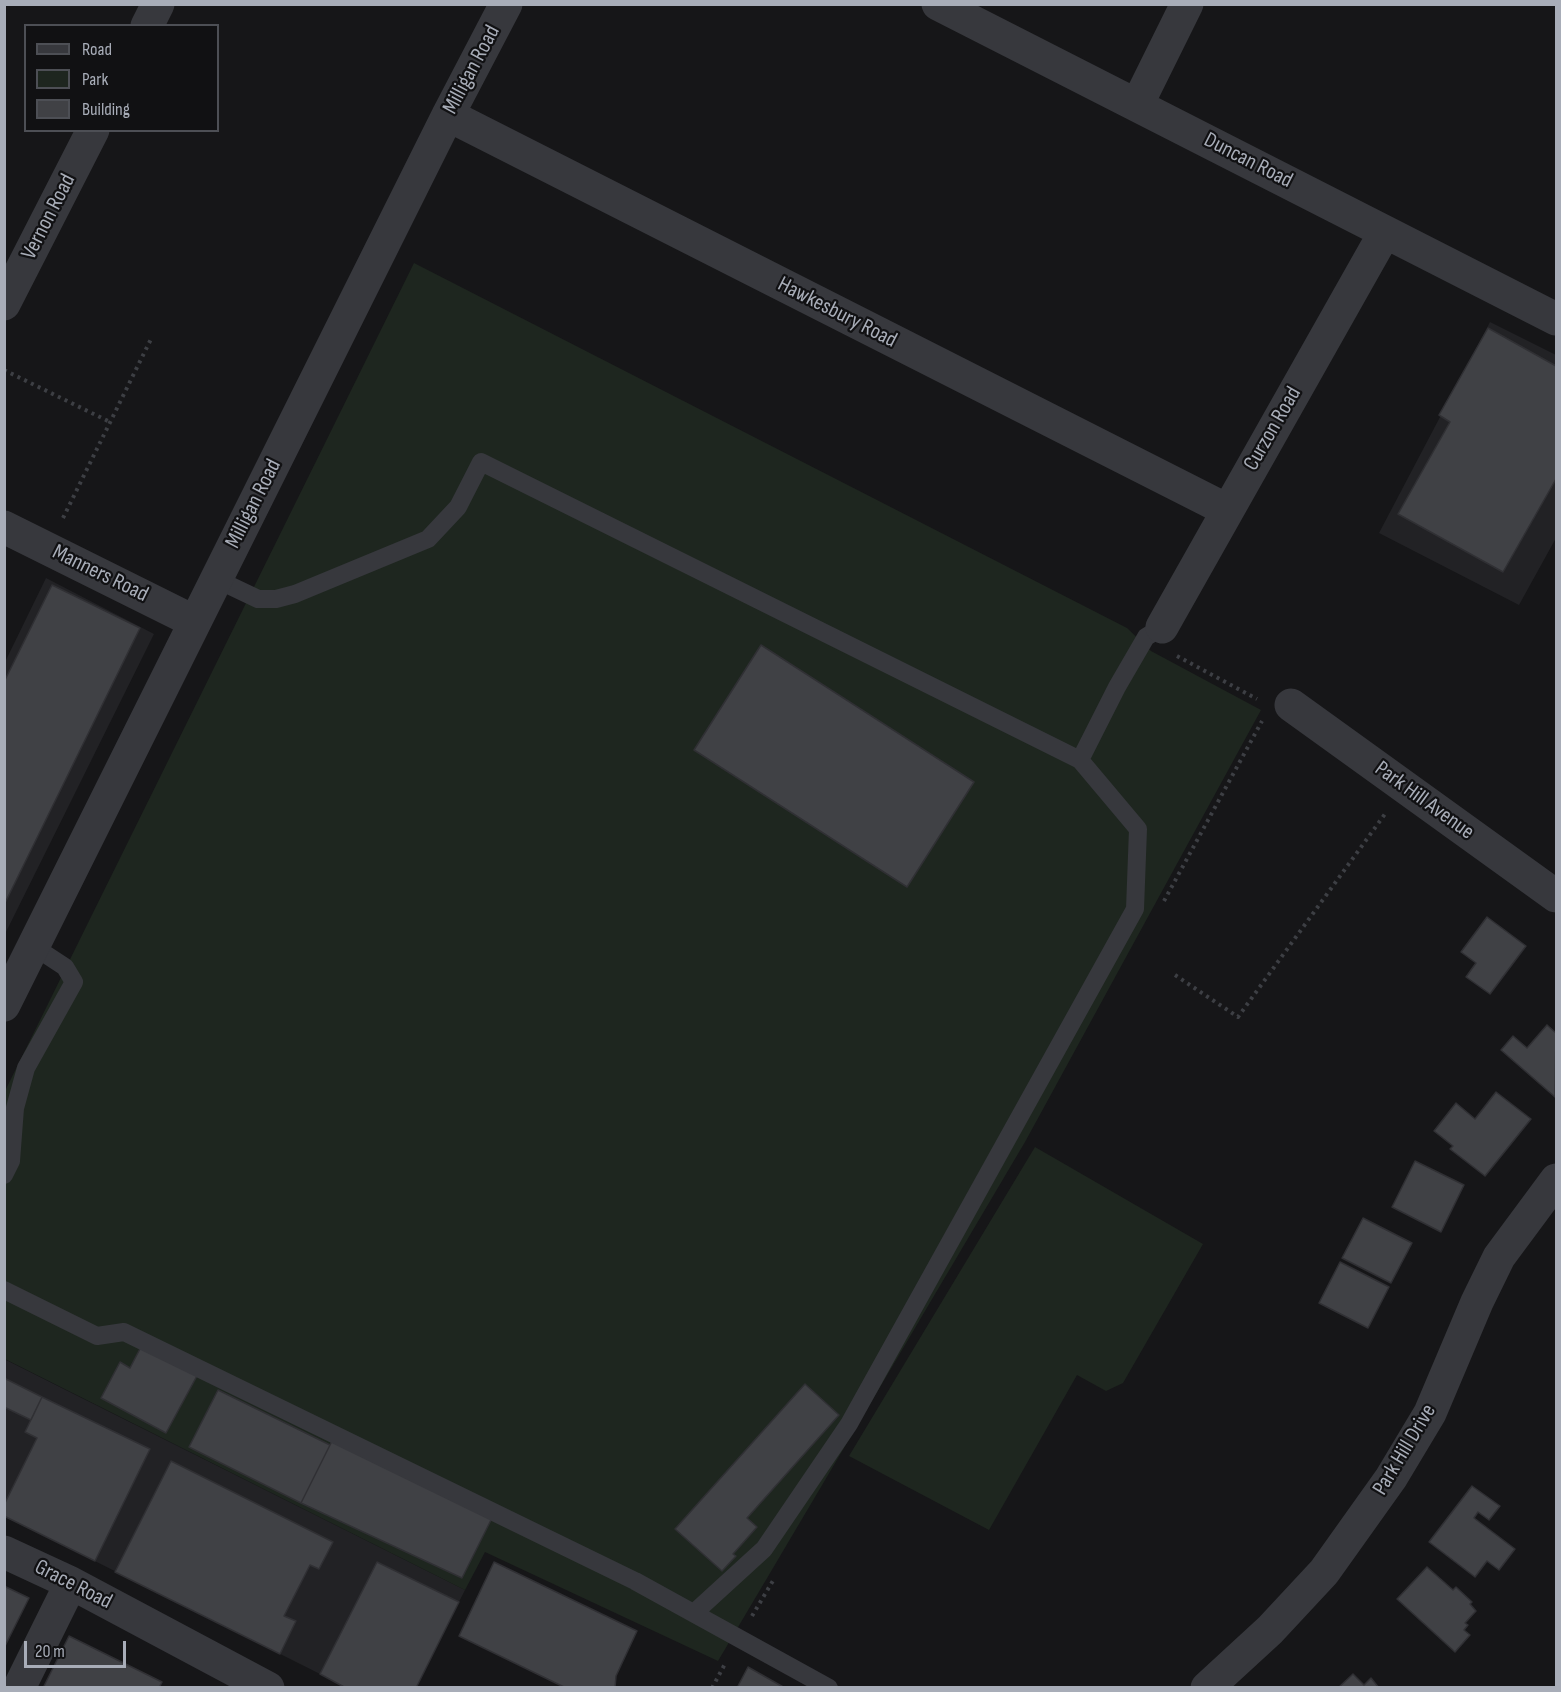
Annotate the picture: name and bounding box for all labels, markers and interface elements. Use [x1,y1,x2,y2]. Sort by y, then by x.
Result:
street label: Milligan Road [438,21,506,119]
legend [24,24,219,132]
text: Road [82,39,112,60]
text: Park [82,69,108,90]
text: Building [82,99,130,120]
street label: Duncan Road [1199,127,1297,195]
street label: Vernon Road [16,170,82,264]
street label: Hawkesbury Road [773,272,901,354]
street label: Curzon Road [1238,382,1308,476]
street label: Milligan Road [220,455,288,553]
street label: Manners Road [48,540,152,608]
street label: Park Hill Avenue [1369,756,1479,846]
street label: Park Hill Drive [1368,1400,1442,1500]
street label: Grace Road [30,1554,116,1616]
scale bar [27,1629,129,1667]
text: 20 m [35,1641,65,1662]

